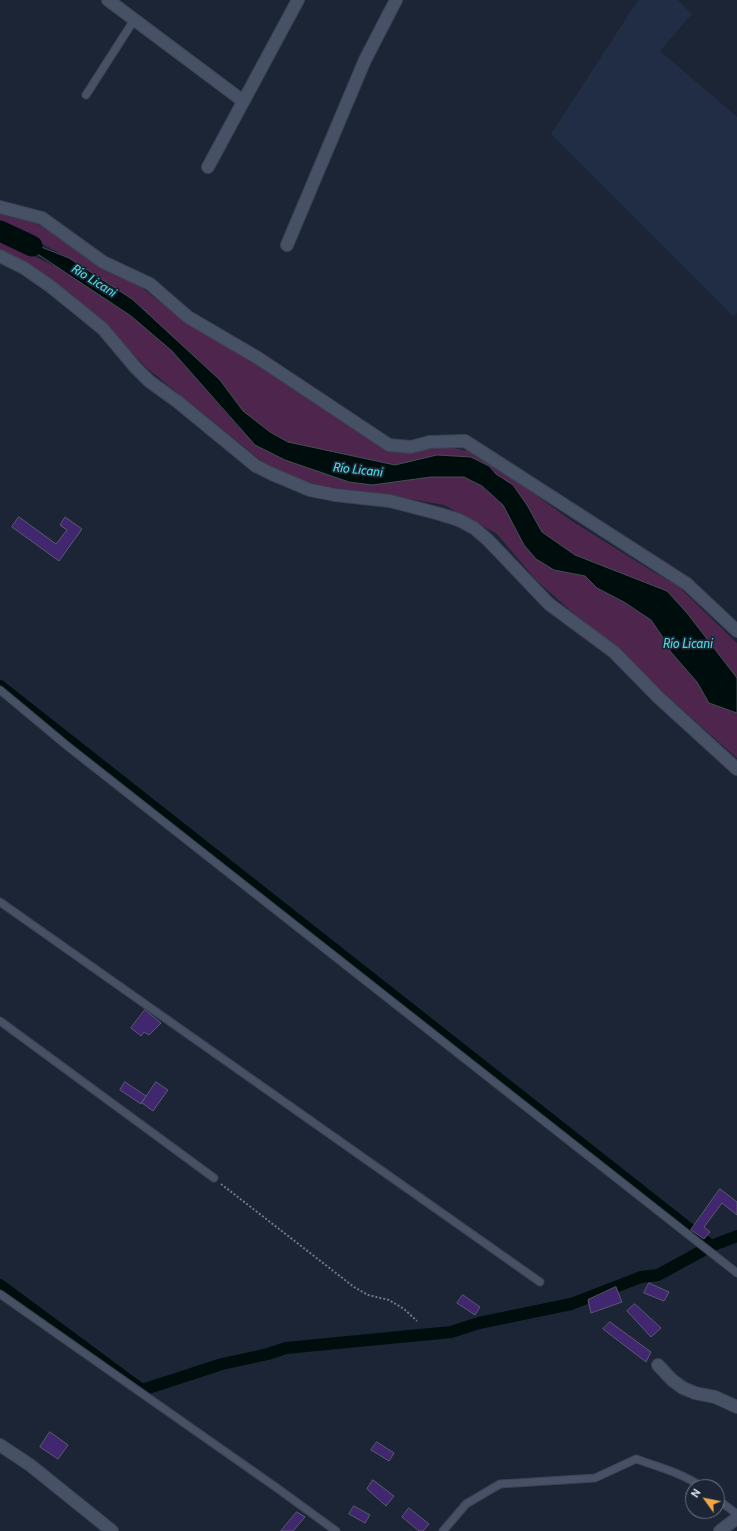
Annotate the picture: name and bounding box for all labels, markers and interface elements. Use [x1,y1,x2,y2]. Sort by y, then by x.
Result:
water label: Río Licani [69,261,119,301]
water label: Río Licani [332,460,384,480]
water label: Río Licani [663,636,713,652]
north arrow [685,1479,725,1519]
text: N [688,1486,704,1500]

